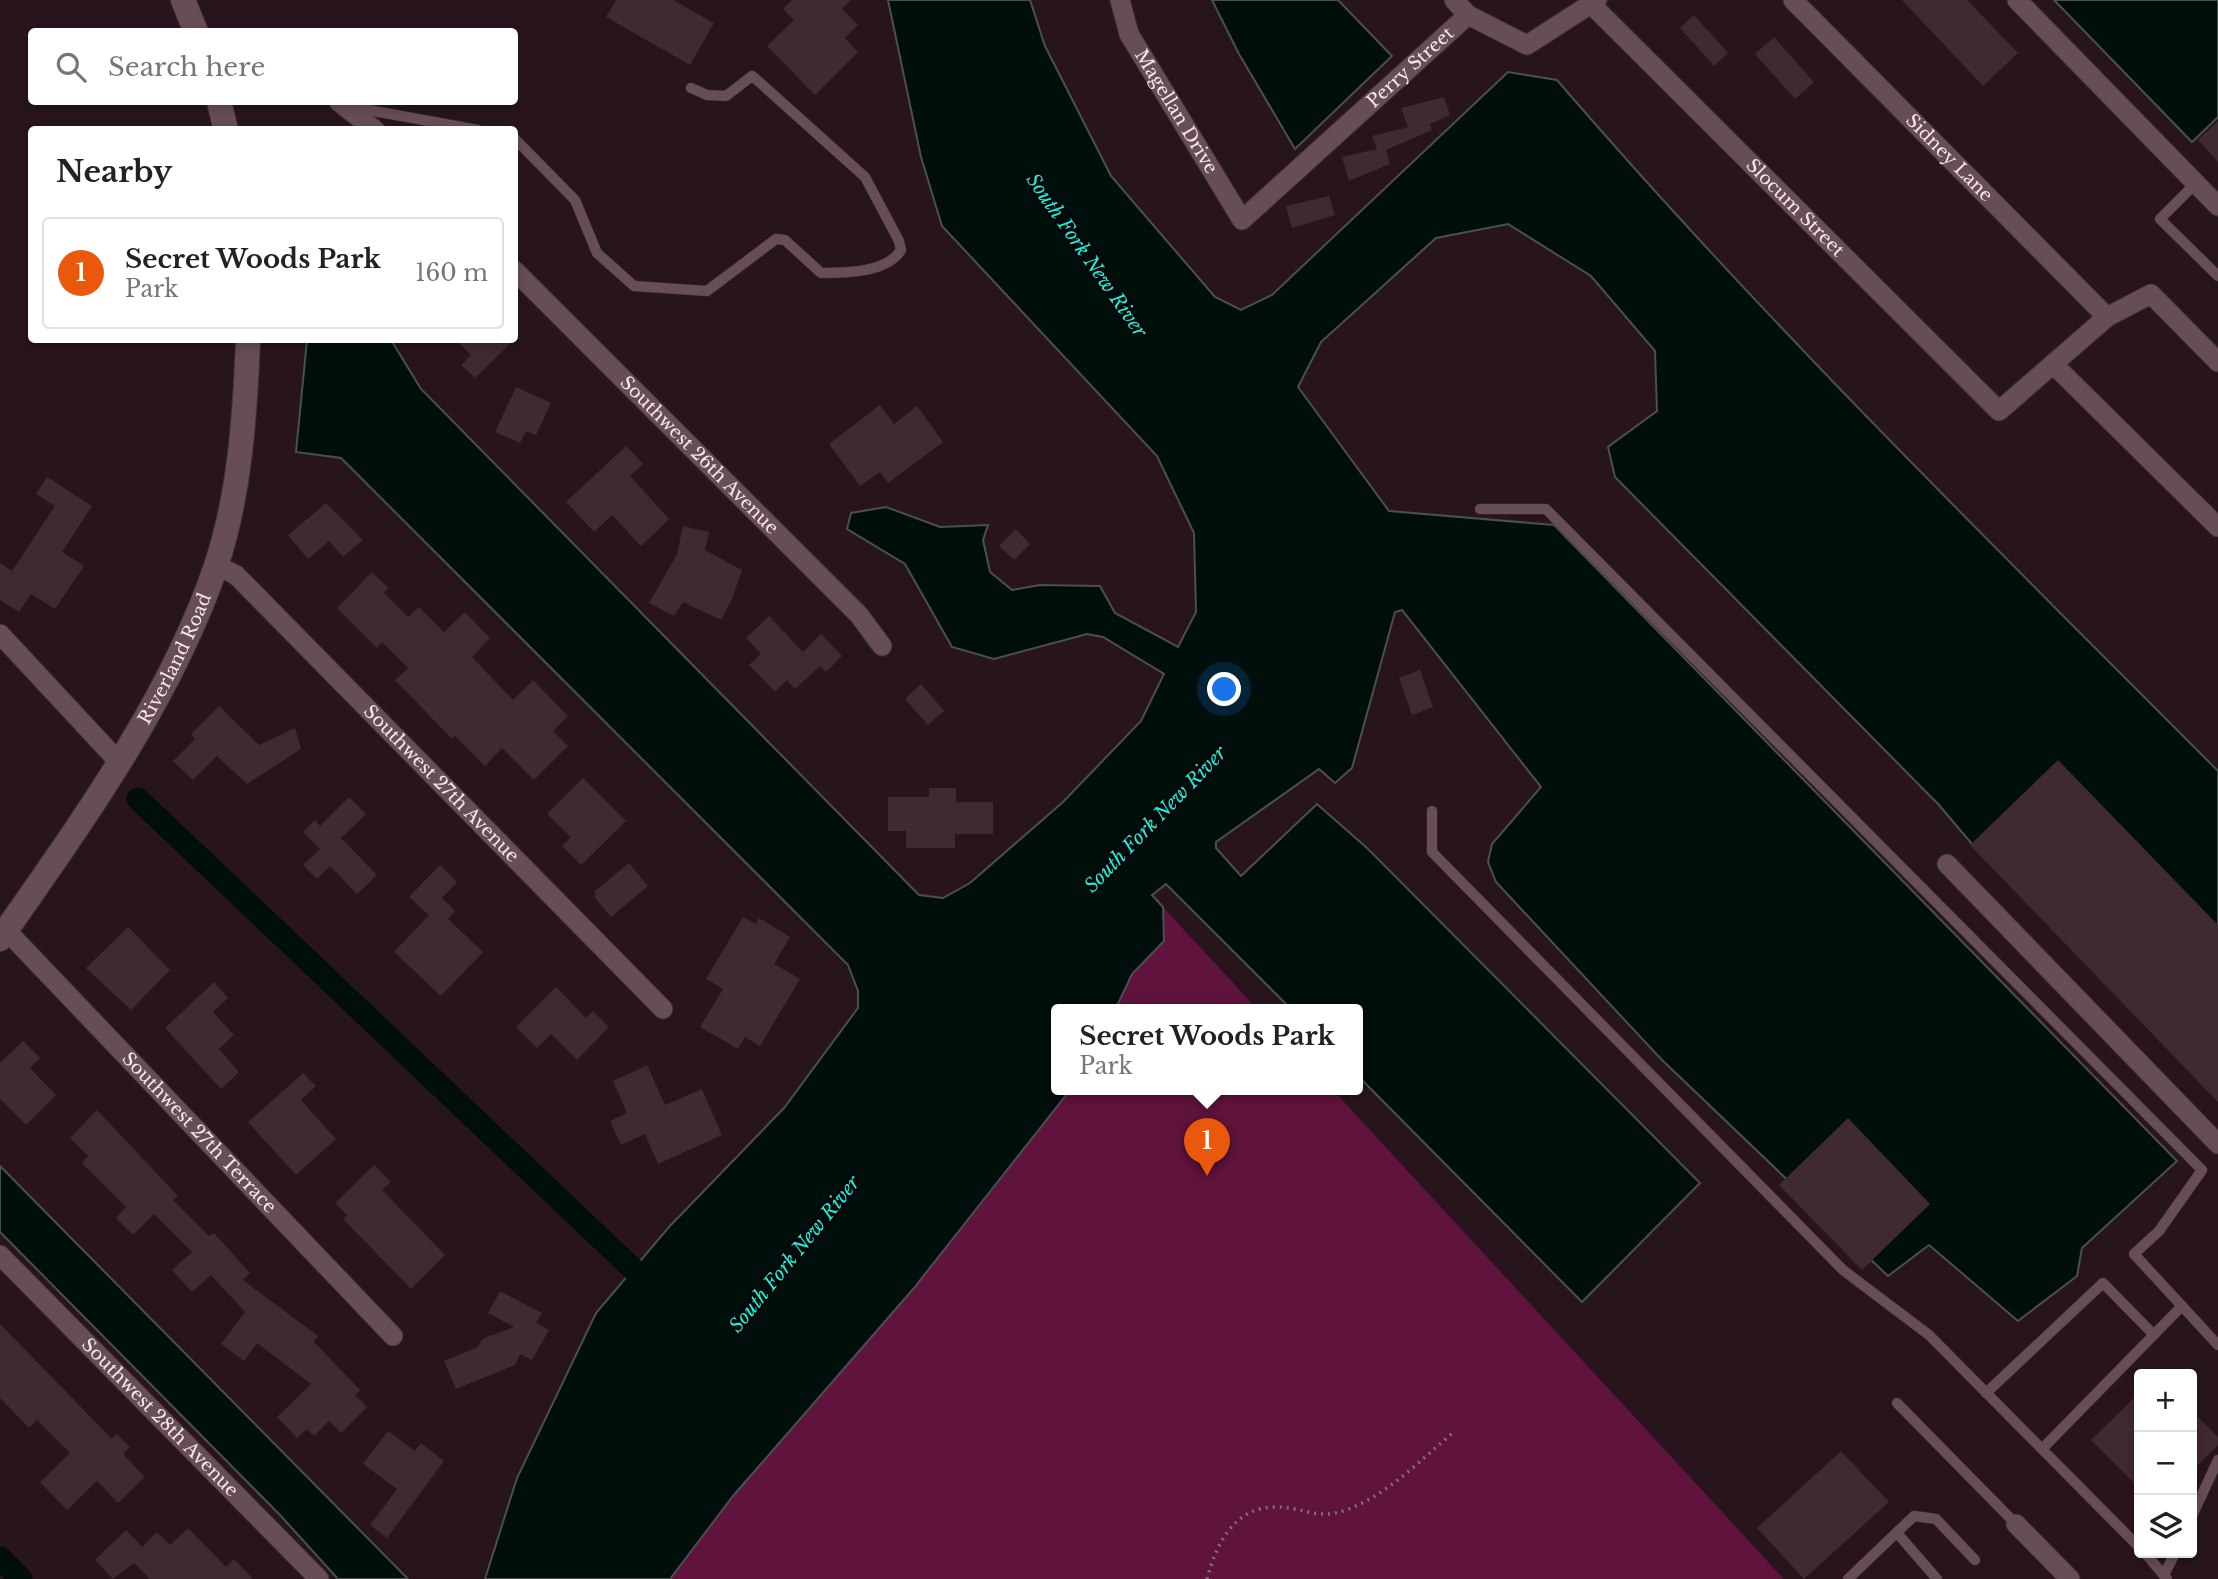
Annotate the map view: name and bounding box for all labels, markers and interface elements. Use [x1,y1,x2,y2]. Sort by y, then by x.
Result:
street label: Perry Street [1362,22,1458,112]
search box [28,28,518,105]
street label: Magellan Drive [1130,45,1222,178]
icon: search [52,48,90,86]
text: Search here [108,51,265,83]
street label: Sidney Lane [1901,109,1997,206]
text: Nearby [56,153,172,190]
street label: Slocum Street [1742,154,1849,261]
water label: South Fork New River [1021,169,1153,343]
text: Secret Woods Park [125,243,381,275]
text: 1 [76,259,86,287]
text: 160 m [415,259,488,287]
text: Park [125,275,178,303]
street label: Southwest 26th Avenue [616,372,783,539]
street label: Riverland Road [134,590,216,728]
your location [1207,672,1241,706]
street label: Southwest 27th Avenue [359,700,524,867]
water label: South Fork New River [1080,740,1232,897]
popup [1051,1004,1363,1095]
text: Secret Woods Park [1079,1020,1335,1052]
street label: Southwest 27th Terrace [117,1048,281,1218]
text: Park [1079,1052,1133,1080]
pin: 1 [1184,1118,1230,1176]
water label: South Fork New River [724,1171,865,1337]
street label: Southwest 28th Avenue [77,1333,243,1501]
map controls [2134,1369,2197,1558]
button: + [2134,1369,2197,1432]
button: − [2134,1432,2197,1495]
button: layers [2134,1495,2197,1558]

